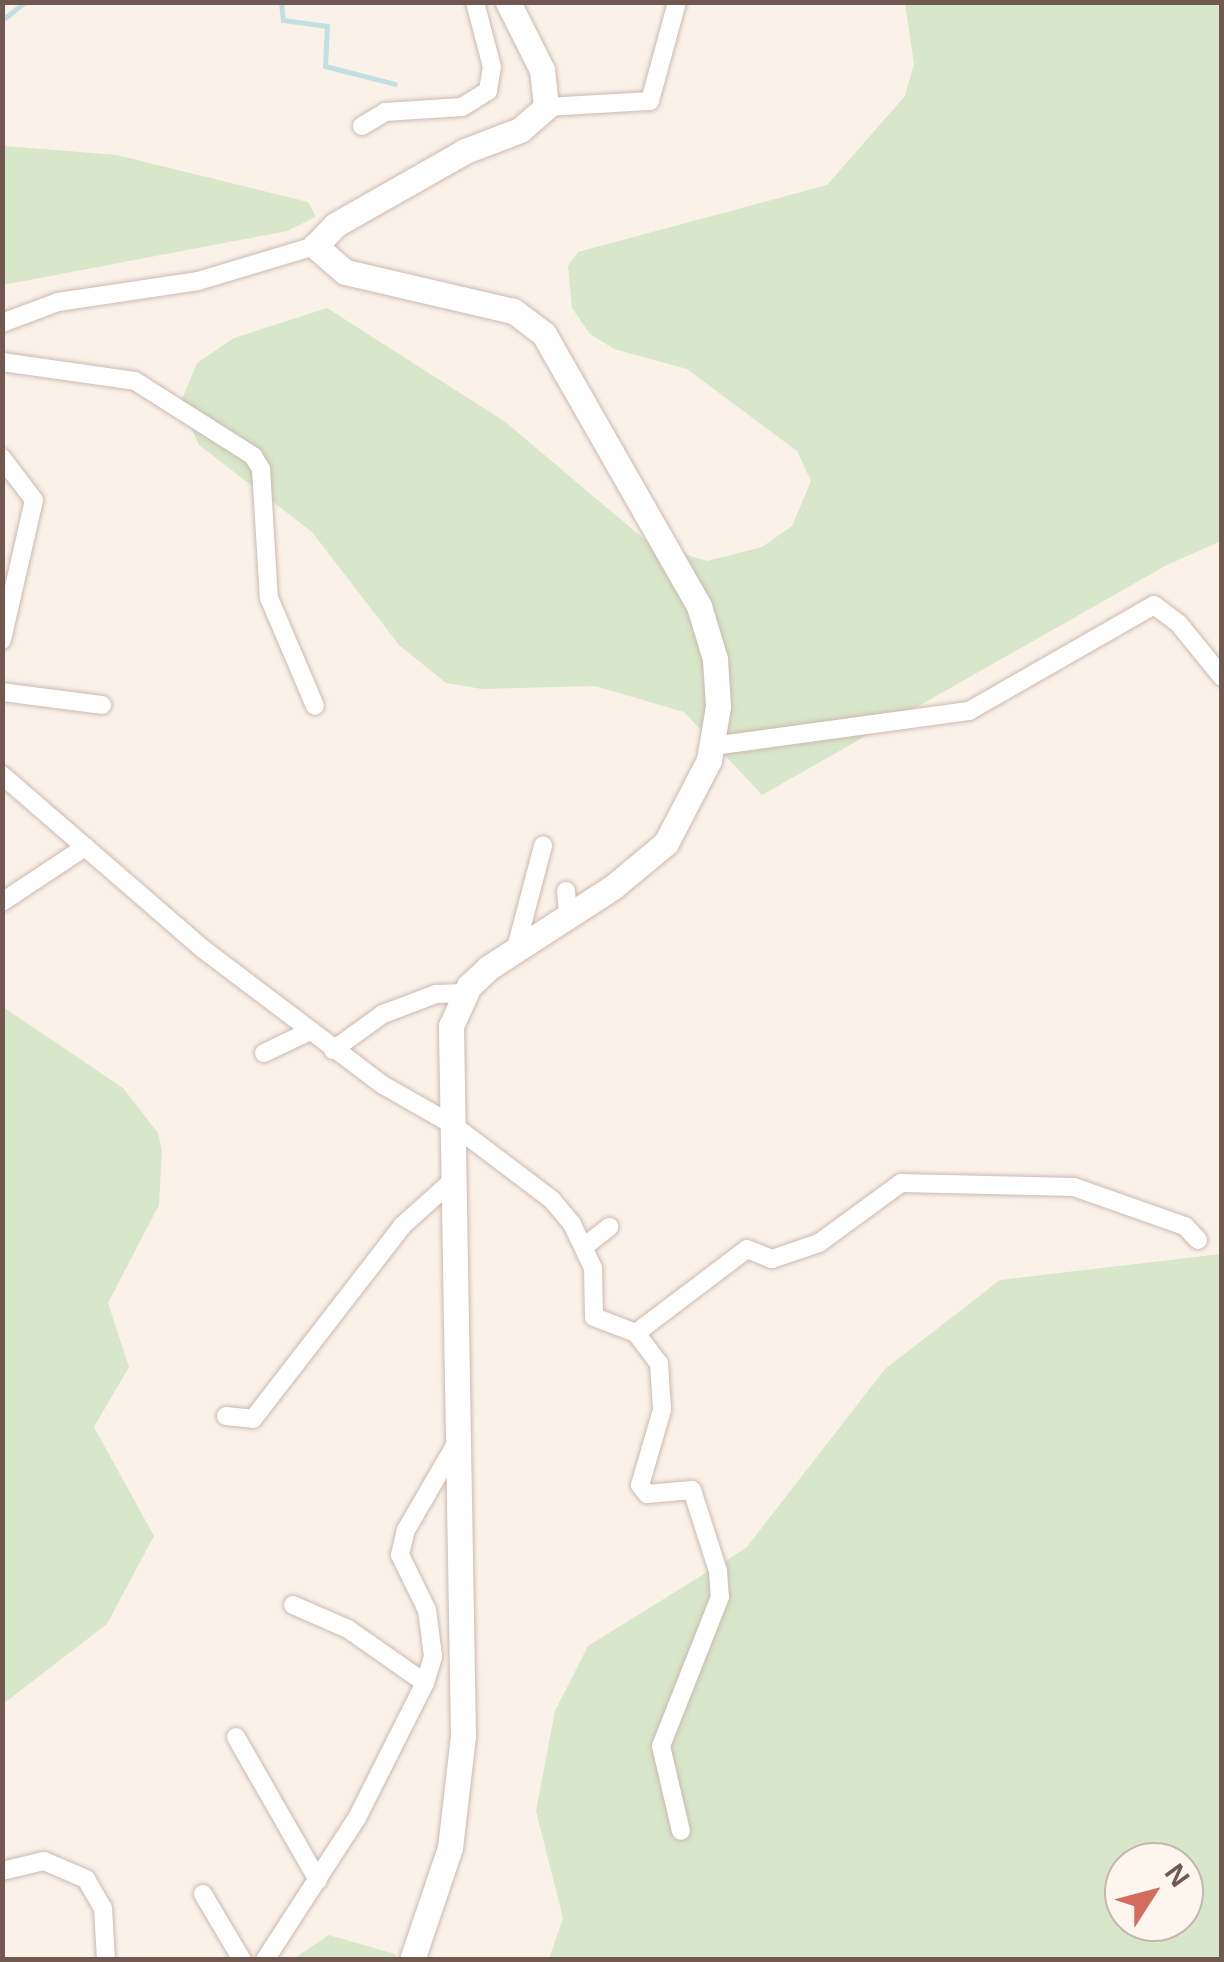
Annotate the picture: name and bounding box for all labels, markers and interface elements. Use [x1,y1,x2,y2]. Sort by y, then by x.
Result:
north arrow [1104,1842,1204,1942]
text: N [1159,1858,1196,1893]

